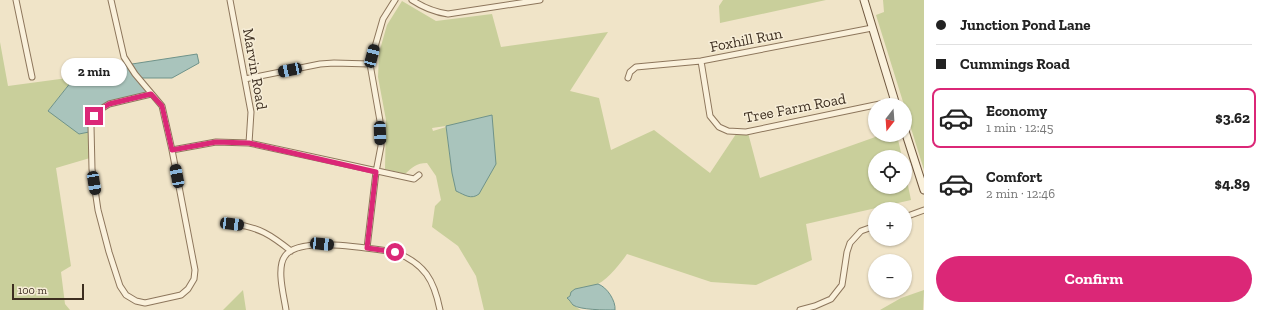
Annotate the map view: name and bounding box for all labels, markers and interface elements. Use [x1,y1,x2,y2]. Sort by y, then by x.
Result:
text: Junction Pond Lane [960,16,1091,34]
street label: Foxhill Run [708,24,784,56]
street label: Marvin Road [239,27,271,112]
car [363,43,381,69]
text: Cummings Road [960,55,1070,73]
callout: 2 min [61,58,127,86]
car [277,62,303,78]
text: 2 min [78,64,110,79]
street label: Tree Farm Road [743,89,848,127]
north arrow [868,98,912,142]
map controls [868,98,912,298]
icon: car [938,100,974,136]
text: Economy [986,102,1047,120]
route end [85,107,103,125]
text: $3.62 [1215,109,1250,127]
text: 1 min · 12:45 [986,120,1053,135]
car [374,121,386,145]
button: locate [868,150,912,194]
car [169,163,185,189]
icon: car [938,166,974,202]
text: Comfort [986,168,1042,186]
car [86,170,102,196]
text: $4.89 [1215,175,1250,193]
text: 2 min · 12:46 [986,186,1055,201]
button: + [868,202,912,246]
car [219,217,245,231]
car [309,237,335,251]
route start [386,243,404,261]
button: − [868,254,912,298]
button: Confirm [936,256,1252,302]
scale bar [12,282,84,301]
text: 100 m [18,284,47,297]

